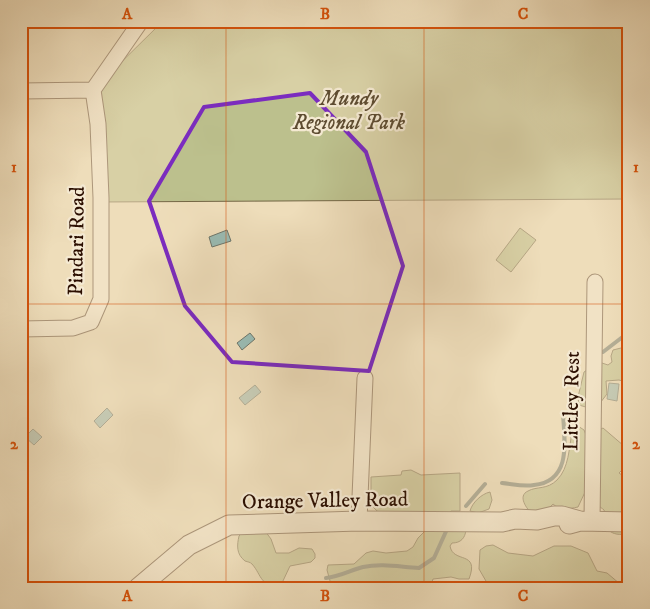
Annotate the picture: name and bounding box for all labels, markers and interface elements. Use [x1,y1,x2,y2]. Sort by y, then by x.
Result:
text: A [121,4,133,24]
text: B [320,4,330,24]
text: C [518,4,528,24]
park label: Mundy Regional Park [292,86,405,136]
text: 1 [11,157,17,177]
text: 1 [633,157,639,177]
street label: Pindari Road [63,186,91,296]
street label: Littley Rest [558,351,586,451]
text: 2 [10,434,19,454]
text: 2 [632,434,641,454]
street label: Orange Valley Road [242,487,409,515]
text: A [121,586,133,606]
text: B [320,586,330,606]
text: C [518,586,528,606]

